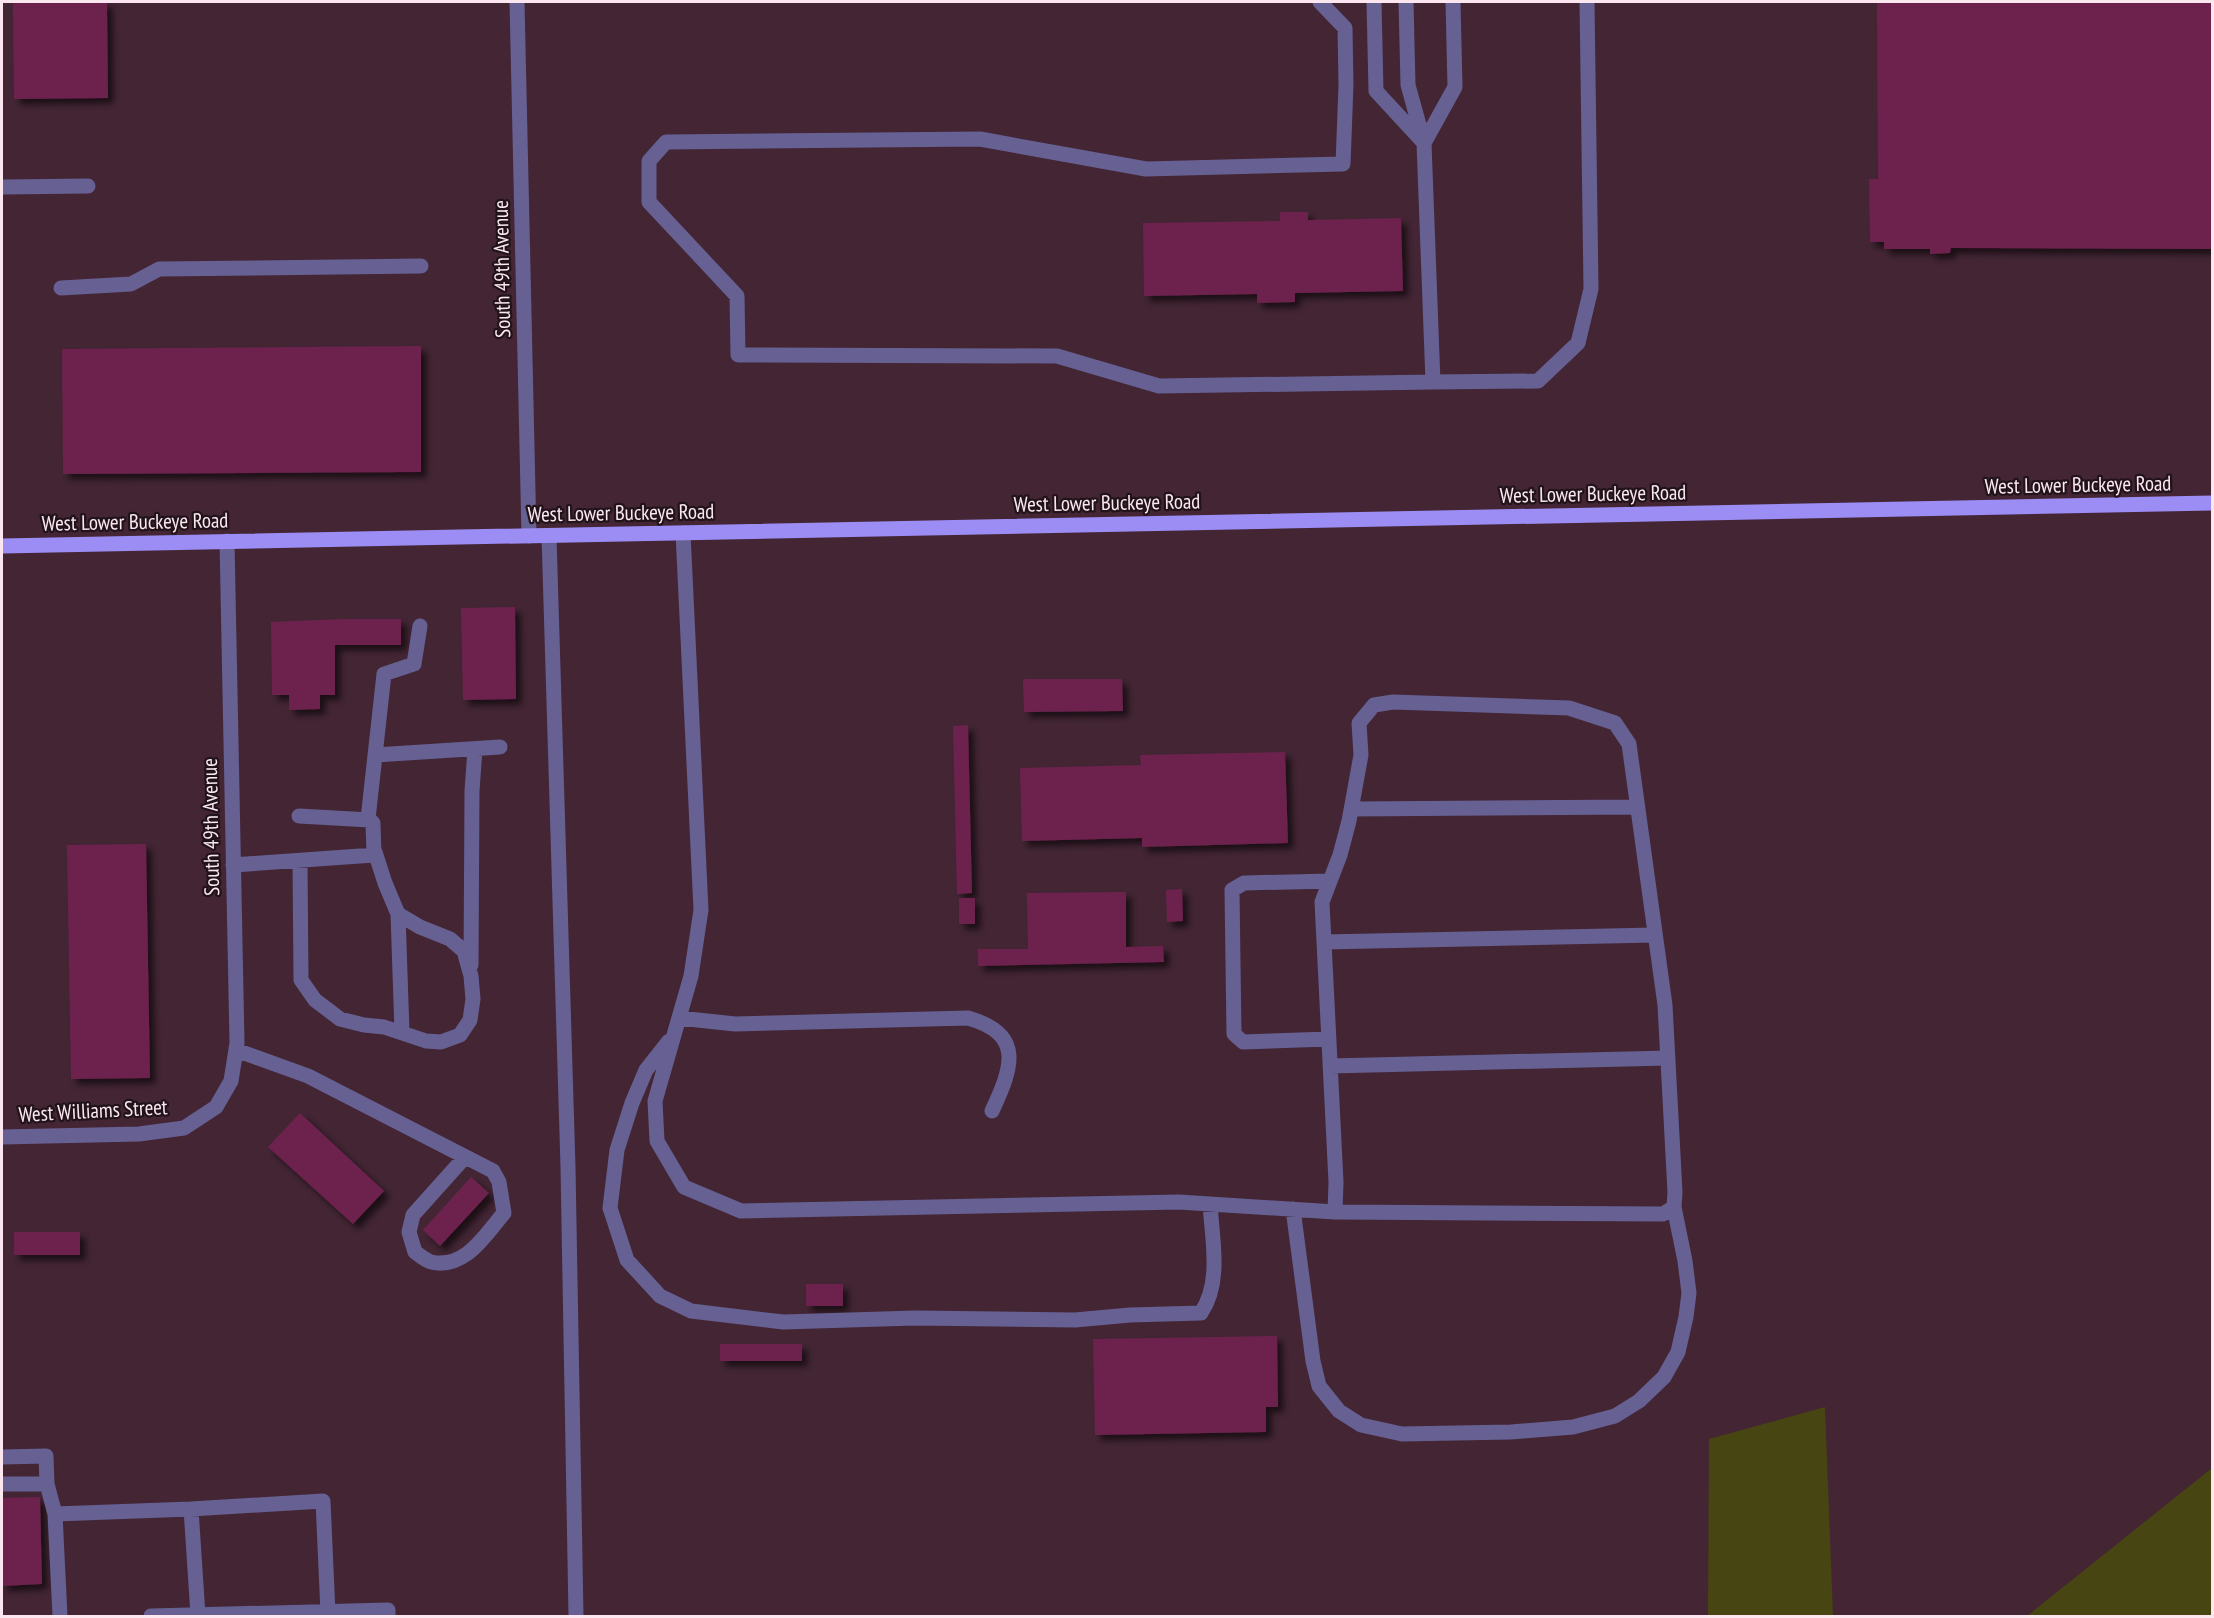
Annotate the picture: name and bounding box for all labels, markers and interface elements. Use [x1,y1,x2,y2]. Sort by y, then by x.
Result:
street label: South 49th Avenue [487,200,516,338]
street label: West Lower Buckeye Road [1984,469,2172,500]
street label: West Lower Buckeye Road [1499,478,1687,509]
street label: West Lower Buckeye Road [1013,487,1201,518]
street label: West Lower Buckeye Road [527,497,715,528]
street label: West Lower Buckeye Road [41,506,229,537]
street label: South 49th Avenue [196,758,225,896]
street label: West Williams Street [18,1093,168,1128]

